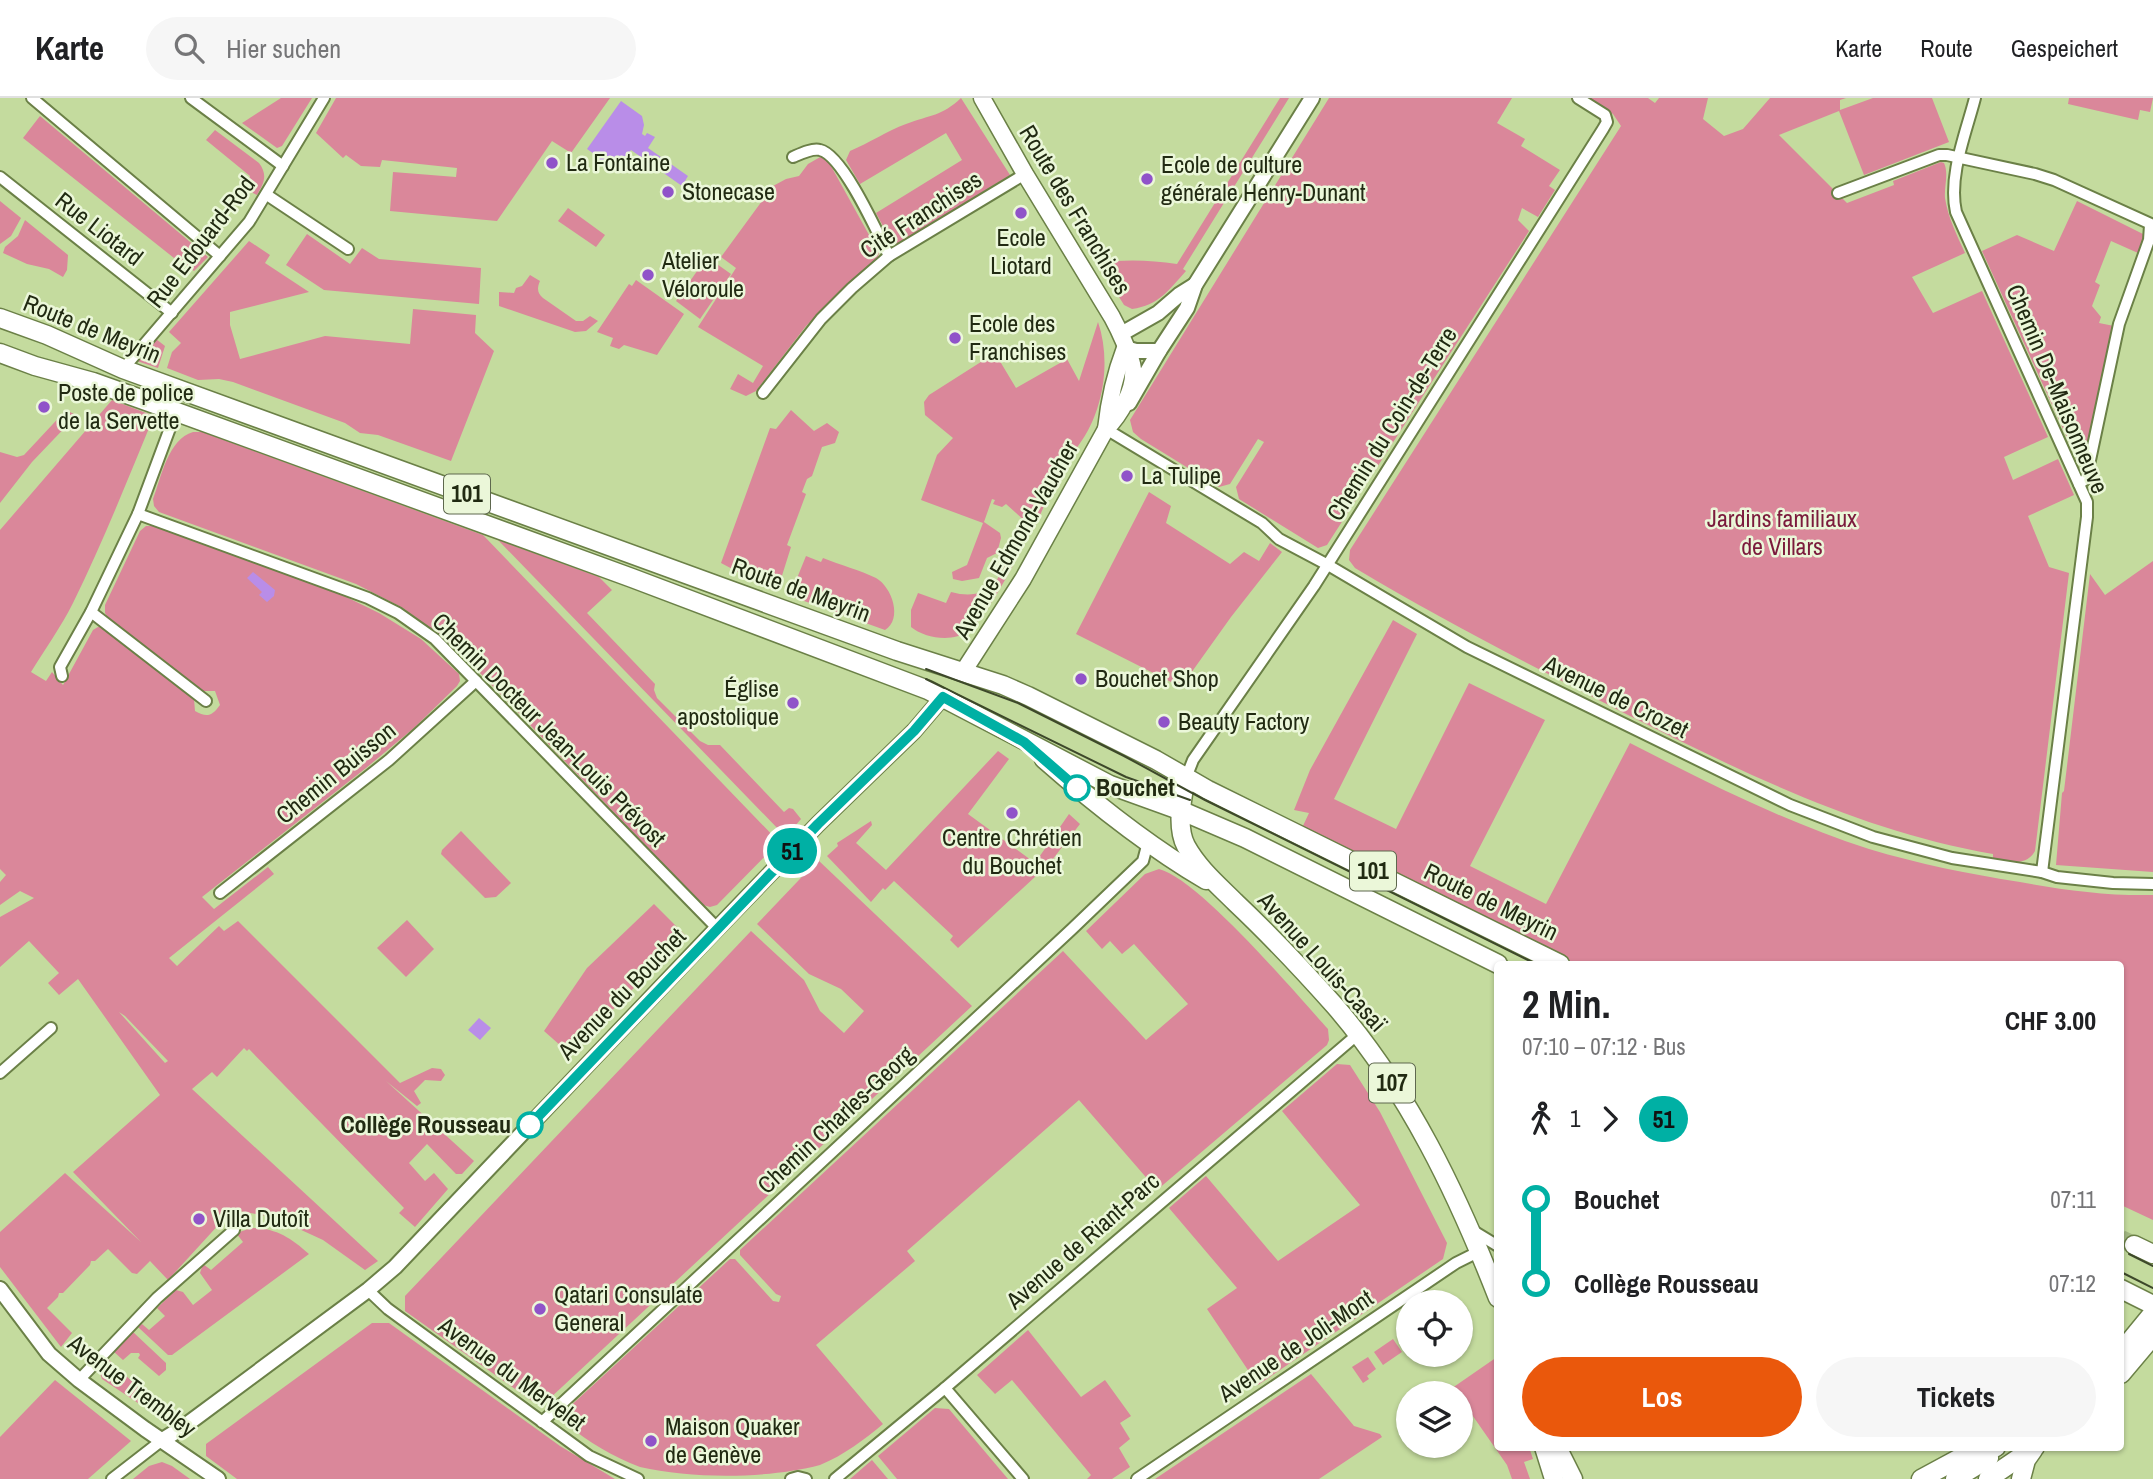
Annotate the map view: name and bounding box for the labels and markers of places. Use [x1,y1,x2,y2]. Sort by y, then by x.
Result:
place label: La Fontaine [566,146,670,178]
place label: Ecole de culture générale Henry-Dunant [1161,148,1366,208]
marker: La Fontaine [544,155,560,171]
marker: Ecole de culture générale Henry-Dunant [1139,171,1155,187]
place label: Stonecase [682,175,775,207]
marker: Stonecase [660,184,676,200]
marker: Ecole Liotard [1013,205,1029,221]
place label: Ecole Liotard [990,221,1052,281]
place label: Atelier Véloroule [661,244,744,304]
marker: Atelier Véloroule [640,267,656,283]
place label: Ecole des Franchises [969,307,1066,367]
marker: Ecole des Franchises [947,330,963,346]
place label: Poste de police de la Servette [58,376,194,436]
marker: Poste de police de la Servette [36,399,52,415]
place label: La Tulipe [1141,459,1221,491]
marker: La Tulipe [1119,468,1135,484]
place label: Bouchet Shop [1095,662,1219,694]
marker: Bouchet Shop [1073,671,1089,687]
place label: Église apostolique [677,672,779,732]
marker: Église apostolique [785,695,801,711]
place label: Beauty Factory [1178,705,1310,737]
marker: Beauty Factory [1156,714,1172,730]
place label: Bouchet [1096,771,1175,803]
marker: Bouchet [1064,775,1090,801]
marker: Centre Chrétien du Bouchet [1004,805,1020,821]
place label: Centre Chrétien du Bouchet [942,821,1082,881]
place label: Collège Rousseau [340,1108,511,1140]
marker: Collège Rousseau [517,1112,543,1138]
place label: Villa Dutoît [213,1202,309,1234]
marker: Villa Dutoît [191,1211,207,1227]
place label: Qatari Consulate General [554,1278,703,1338]
marker: Qatari Consulate General [532,1301,548,1317]
place label: Maison Quaker de Genève [665,1410,800,1470]
marker: Maison Quaker de Genève [643,1433,659,1449]

